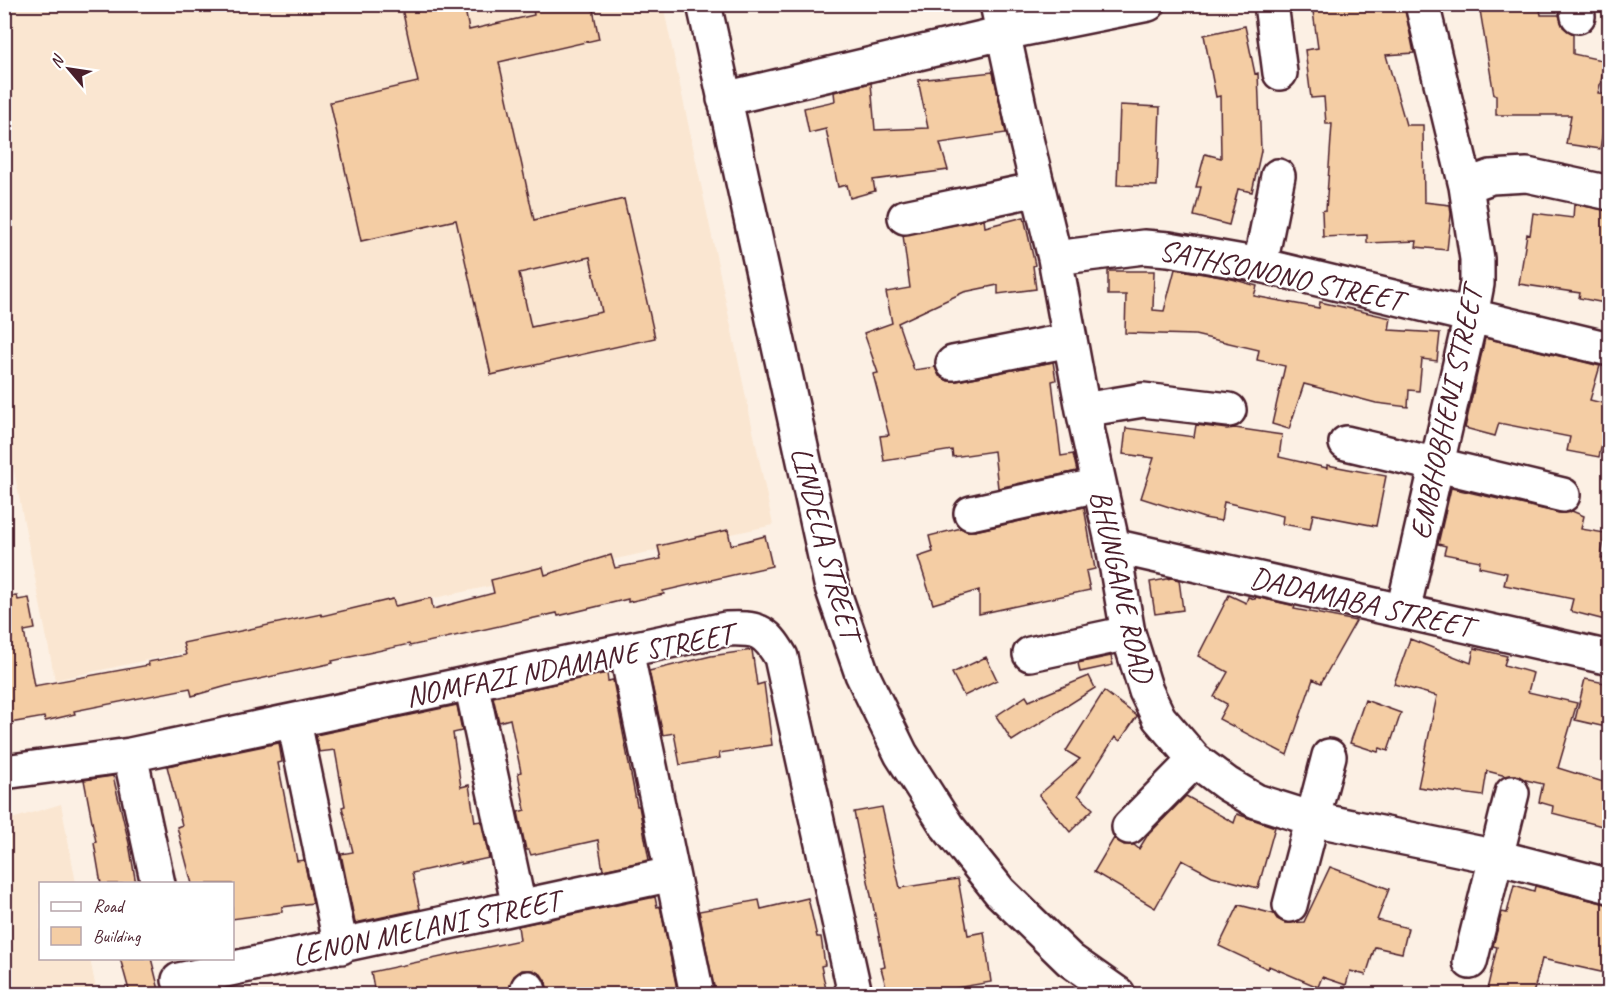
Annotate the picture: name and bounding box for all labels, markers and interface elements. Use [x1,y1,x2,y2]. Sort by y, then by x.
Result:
north arrow [39,39,99,99]
text: N [46,50,69,71]
street label: SATHSONONO STREET [1156,231,1412,321]
street label: EMBHOBHENI STREET [1401,277,1493,543]
street label: LINDELA STREET [782,443,872,650]
street label: BHUNGANE ROAD [1082,487,1163,688]
street label: DADAMABA STREET [1247,558,1482,648]
street label: NOMFAZI NDAMANE STREET [402,613,743,715]
street label: LENON MELANI STREET [289,880,569,975]
legend [39,882,234,960]
text: Road [93,895,126,917]
text: Building [93,925,142,947]

